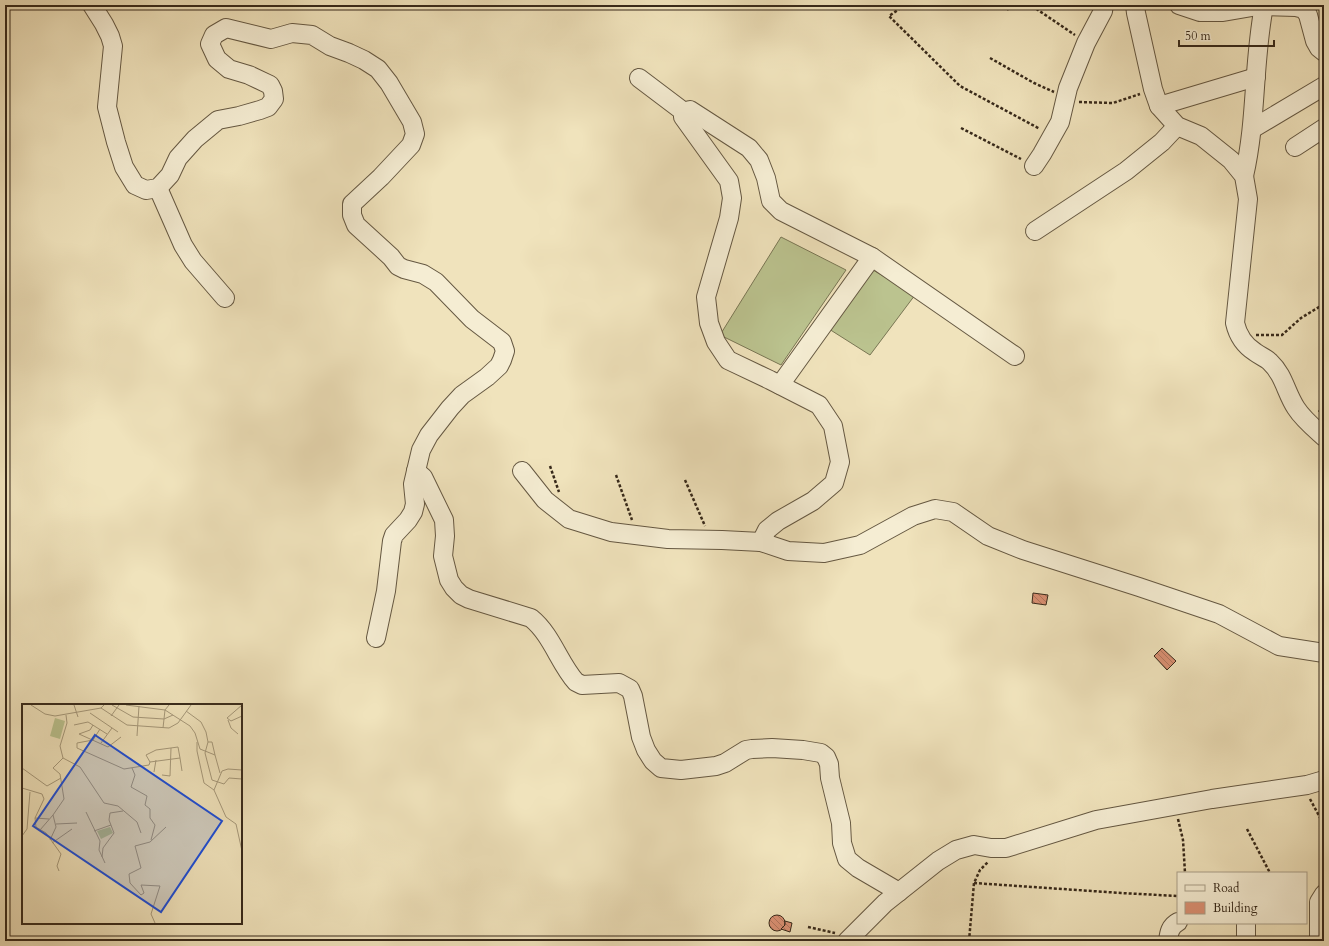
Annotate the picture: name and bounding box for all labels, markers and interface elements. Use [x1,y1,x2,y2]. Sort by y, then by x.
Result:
scale bar [1179,22,1274,48]
text: 50 m [1185,28,1212,44]
inset map [22,704,242,924]
legend [1177,872,1307,924]
text: Road [1213,880,1240,896]
text: Building [1213,900,1258,916]

